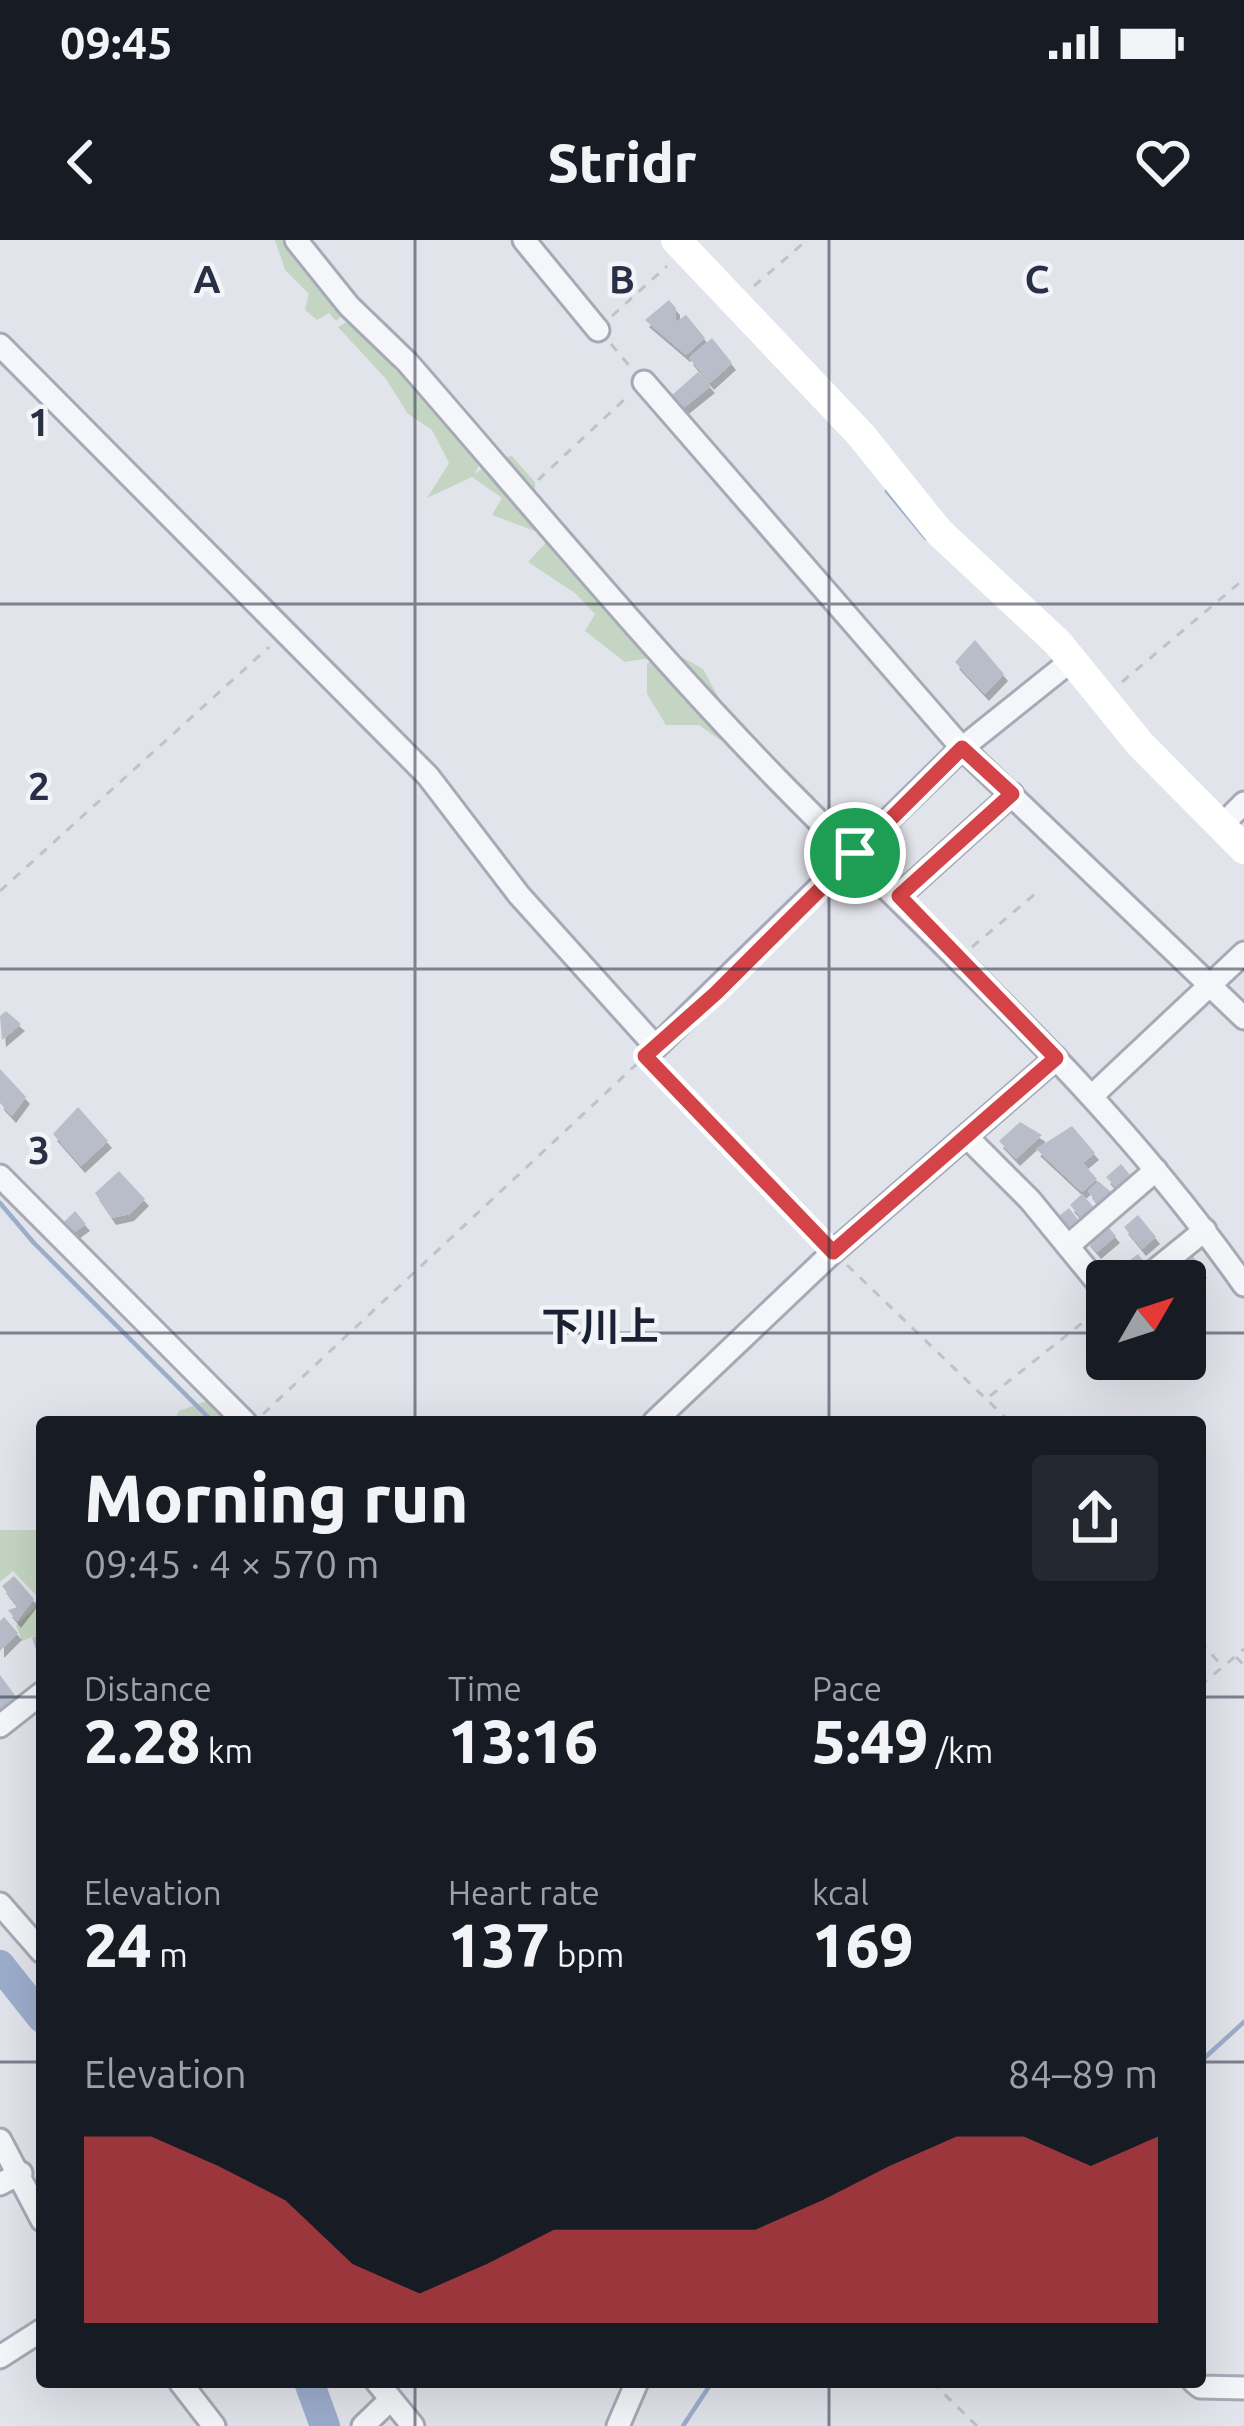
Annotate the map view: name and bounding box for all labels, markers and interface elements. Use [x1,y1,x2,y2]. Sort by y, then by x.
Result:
text: 09:45 [60,17,173,68]
icon: back [48,129,114,195]
icon: heart [1130,129,1196,195]
text: Stridr [547,132,697,192]
text: A [193,257,221,300]
text: B [609,257,635,300]
text: C [1025,257,1050,300]
text: 1 [28,400,50,443]
text: 2 [28,764,50,807]
pin [804,802,906,904]
icon: arrive [822,820,888,886]
text: 3 [28,1128,50,1171]
north arrow [1086,1260,1206,1380]
map controls [1086,1260,1206,1380]
district label: 下川上 [541,1304,659,1347]
button: share [1032,1455,1158,1581]
text: Morning run [84,1460,469,1534]
text: 09:45 · 4 × 570 m [84,1542,379,1585]
text: Distance [84,1670,212,1707]
text: Time [448,1670,522,1707]
text: Pace [812,1670,882,1707]
text: 2.28 [84,1707,200,1774]
text: 13:16 [448,1707,598,1774]
text: 5:49 [812,1707,928,1774]
text: km [200,1732,253,1769]
text: /km [928,1732,993,1769]
text: Elevation [84,1874,222,1911]
text: Heart rate [448,1874,600,1911]
text: kcal [812,1874,869,1911]
text: 24 [84,1911,152,1978]
text: 137 [448,1911,550,1978]
text: 169 [812,1911,914,1978]
text: m [152,1936,188,1973]
text: bpm [550,1936,624,1973]
text: Elevation [84,2052,247,2095]
text: 84–89 m [1008,2052,1158,2095]

